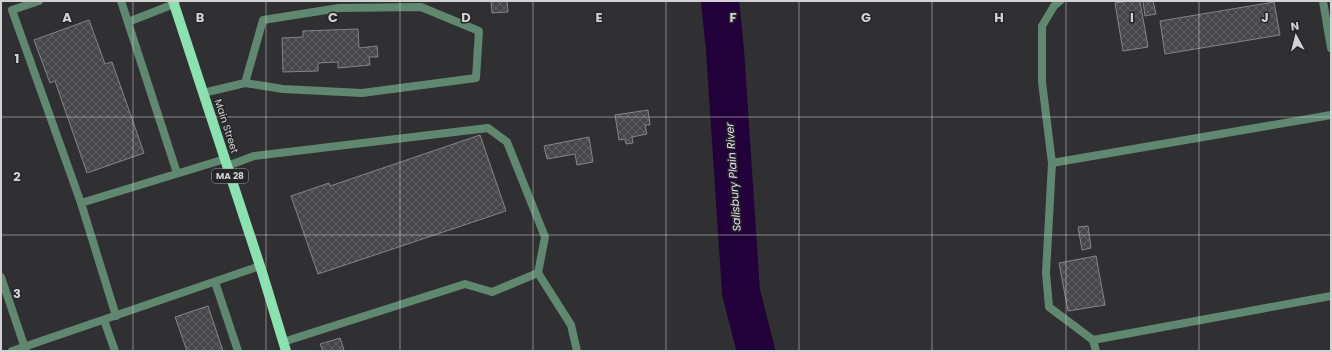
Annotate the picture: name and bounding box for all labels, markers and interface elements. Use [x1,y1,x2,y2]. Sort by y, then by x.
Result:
text: A [62,8,72,27]
text: B [196,8,205,27]
text: C [328,8,338,27]
text: D [461,8,471,27]
text: E [595,8,603,27]
text: F [729,8,737,27]
text: G [861,8,871,27]
text: H [994,8,1004,27]
text: I [1130,8,1134,27]
text: J [1261,8,1269,27]
north arrow [1276,16,1316,56]
text: N [1290,18,1300,35]
text: 1 [15,49,19,68]
street label: Main Street [211,97,242,156]
water label: Salisbury Plain River [721,121,745,232]
text: 2 [13,167,21,186]
road number: MA 28 [212,169,248,183]
text: 3 [13,284,21,303]

